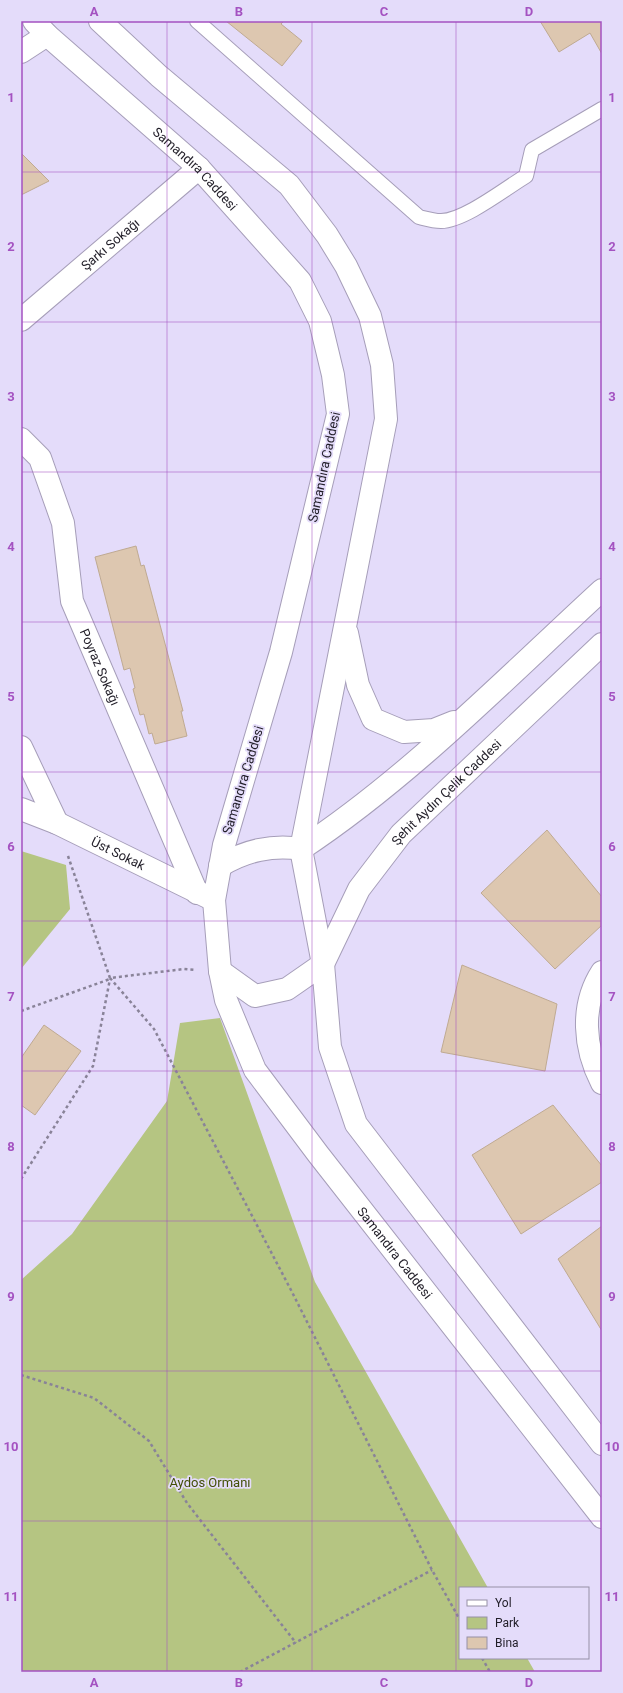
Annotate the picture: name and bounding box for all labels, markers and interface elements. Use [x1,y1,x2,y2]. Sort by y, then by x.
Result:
text: A [90,4,99,19]
text: B [235,4,243,19]
text: C [380,4,389,19]
text: D [525,4,533,19]
text: 1 [7,90,15,105]
text: 1 [608,90,616,105]
street label: Samandıra Caddesi [150,124,241,213]
street label: Şarkı Sokağı [78,215,142,273]
text: 2 [7,239,15,254]
text: 2 [608,239,616,254]
text: 3 [7,389,15,404]
text: 3 [608,389,616,404]
street label: Samandıra Caddesi [305,410,343,524]
text: 4 [7,539,15,554]
text: 4 [608,539,616,554]
street label: Poyraz Sokağı [77,626,123,707]
text: 5 [7,689,15,704]
text: 5 [608,689,616,704]
street label: Samandıra Caddesi [219,724,267,836]
street label: Şehit Aydın Çelik Caddesi [388,736,504,848]
street label: Üst Sokak [89,834,148,873]
text: 6 [7,839,15,854]
text: 6 [608,839,616,854]
text: 7 [7,989,15,1004]
text: 7 [608,989,616,1004]
text: 8 [7,1139,15,1154]
text: 8 [608,1139,616,1154]
street label: Samandıra Caddesi [355,1204,436,1302]
text: 9 [7,1289,15,1304]
text: 9 [608,1289,616,1304]
text: 10 [4,1439,18,1454]
text: 10 [605,1439,619,1454]
park label: Aydos Ormanı [169,1475,251,1490]
legend [459,1587,589,1659]
text: 11 [4,1589,18,1604]
text: 11 [605,1589,619,1604]
text: Yol [495,1596,512,1610]
text: Park [495,1616,520,1630]
text: Bina [495,1636,519,1650]
text: A [90,1675,99,1690]
text: B [235,1675,243,1690]
text: C [380,1675,389,1690]
text: D [525,1675,533,1690]

